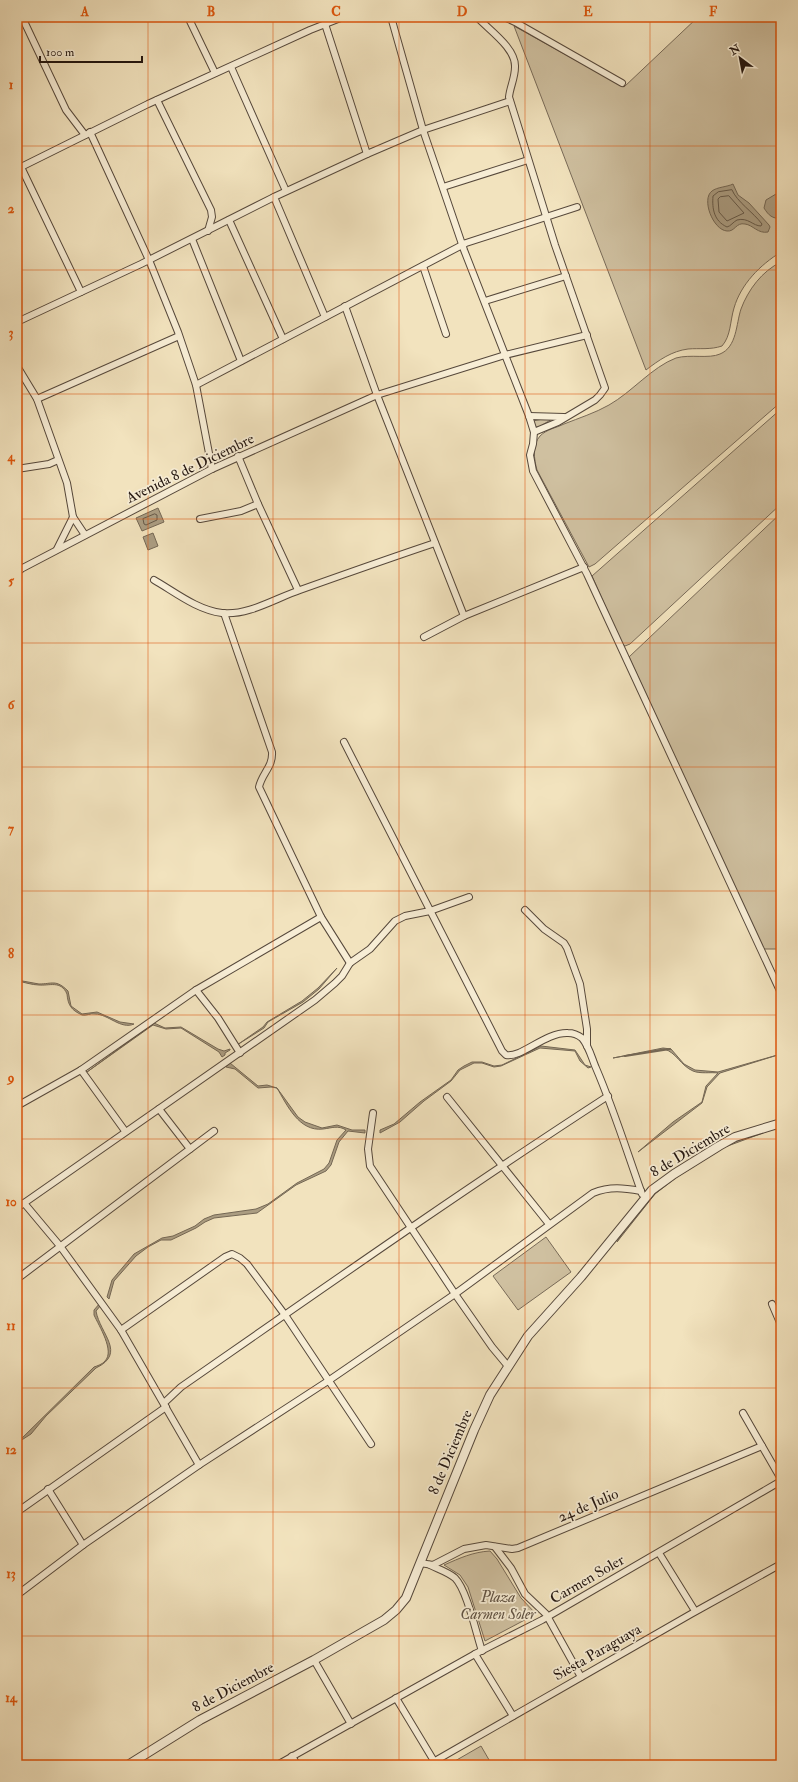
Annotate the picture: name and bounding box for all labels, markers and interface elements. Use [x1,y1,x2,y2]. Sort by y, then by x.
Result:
text: A [80,4,90,20]
text: B [207,4,215,20]
text: C [331,4,341,20]
text: D [457,4,468,20]
text: E [583,4,593,20]
text: F [709,4,718,20]
scale bar [40,38,142,64]
north arrow [720,38,760,78]
text: N [726,41,744,59]
text: 100 m [46,45,75,60]
text: 1 [9,77,14,93]
text: 2 [8,201,15,217]
text: 3 [9,325,14,341]
street label: Avenida 8 de Diciembre [122,429,257,508]
text: 4 [6,449,15,465]
text: 5 [8,573,14,589]
text: 6 [8,697,16,713]
text: 7 [8,821,15,837]
text: 8 [8,946,14,962]
text: 9 [6,1070,15,1086]
street label: 8 de Diciembre [647,1119,734,1182]
text: 10 [5,1194,17,1210]
text: 11 [6,1318,16,1334]
street label: 8 de Diciembre [424,1407,477,1497]
text: 12 [5,1442,17,1458]
street label: 24 de Julio [555,1484,622,1528]
street label: Carmen Soler [547,1550,628,1608]
text: 13 [6,1566,16,1582]
park label: Plaza Carmen Soler [460,1588,537,1624]
street label: Siesta Paraguaya [550,1619,645,1685]
street label: 8 de Diciembre [189,1658,277,1717]
text: 14 [5,1690,18,1706]

